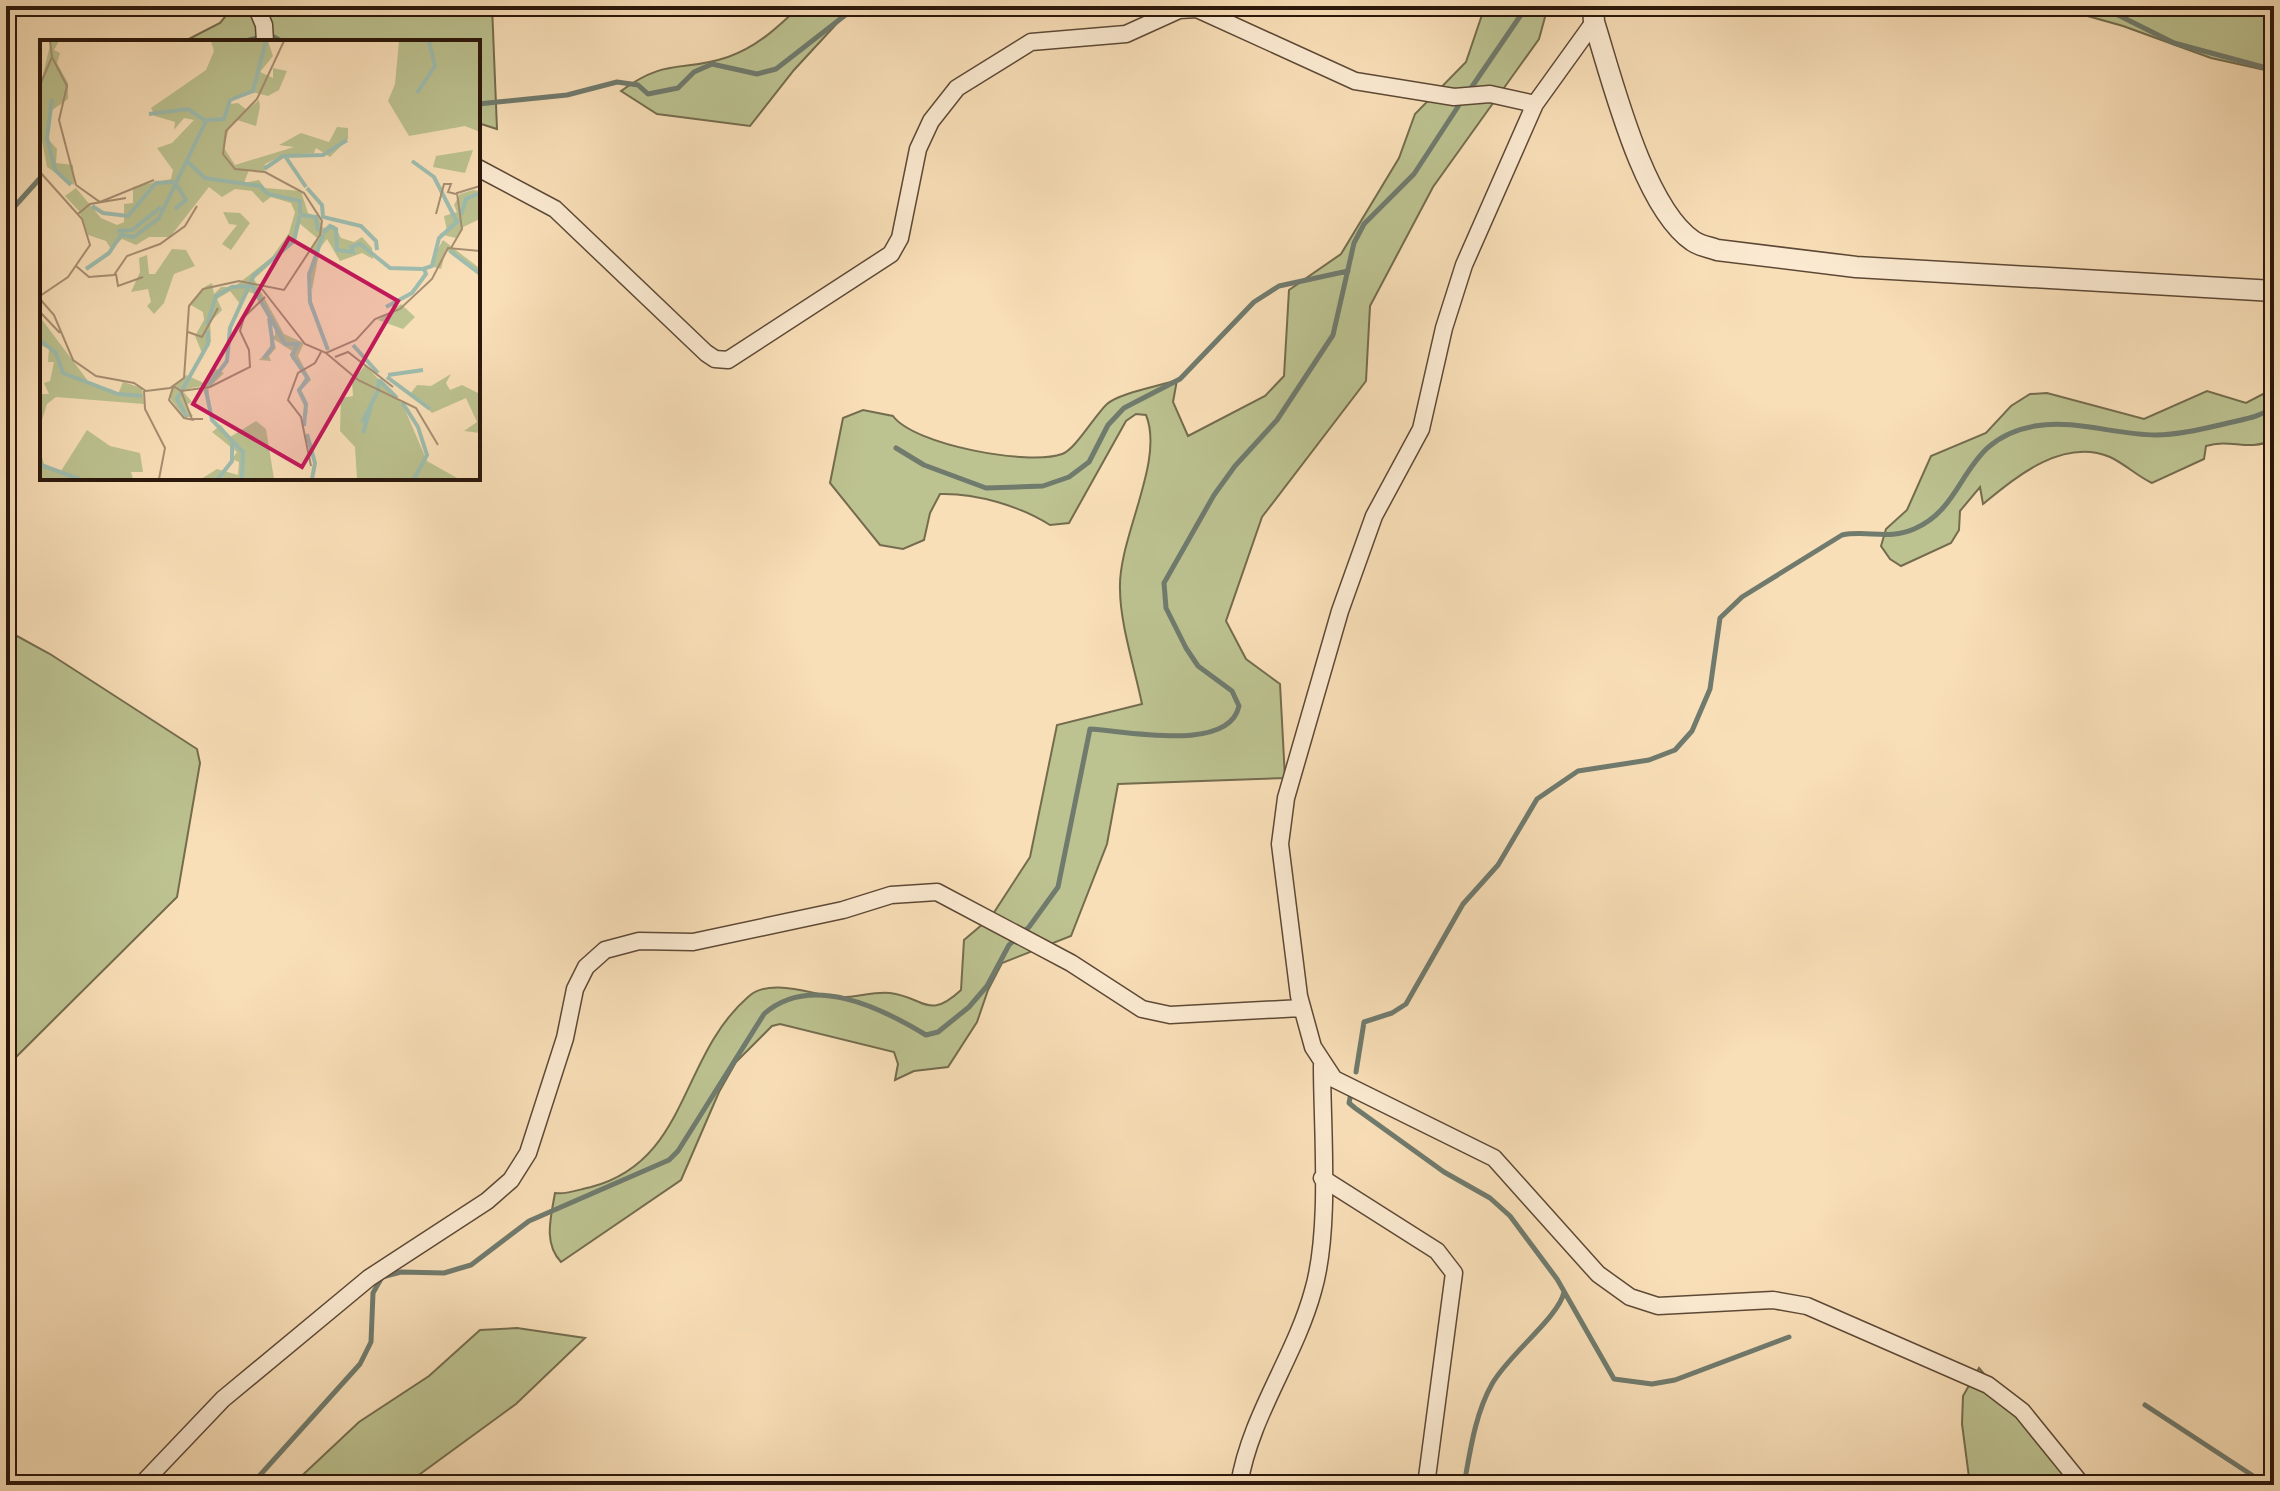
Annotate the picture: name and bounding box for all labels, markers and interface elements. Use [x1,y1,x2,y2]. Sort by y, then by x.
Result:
inset map [40,40,480,480]

